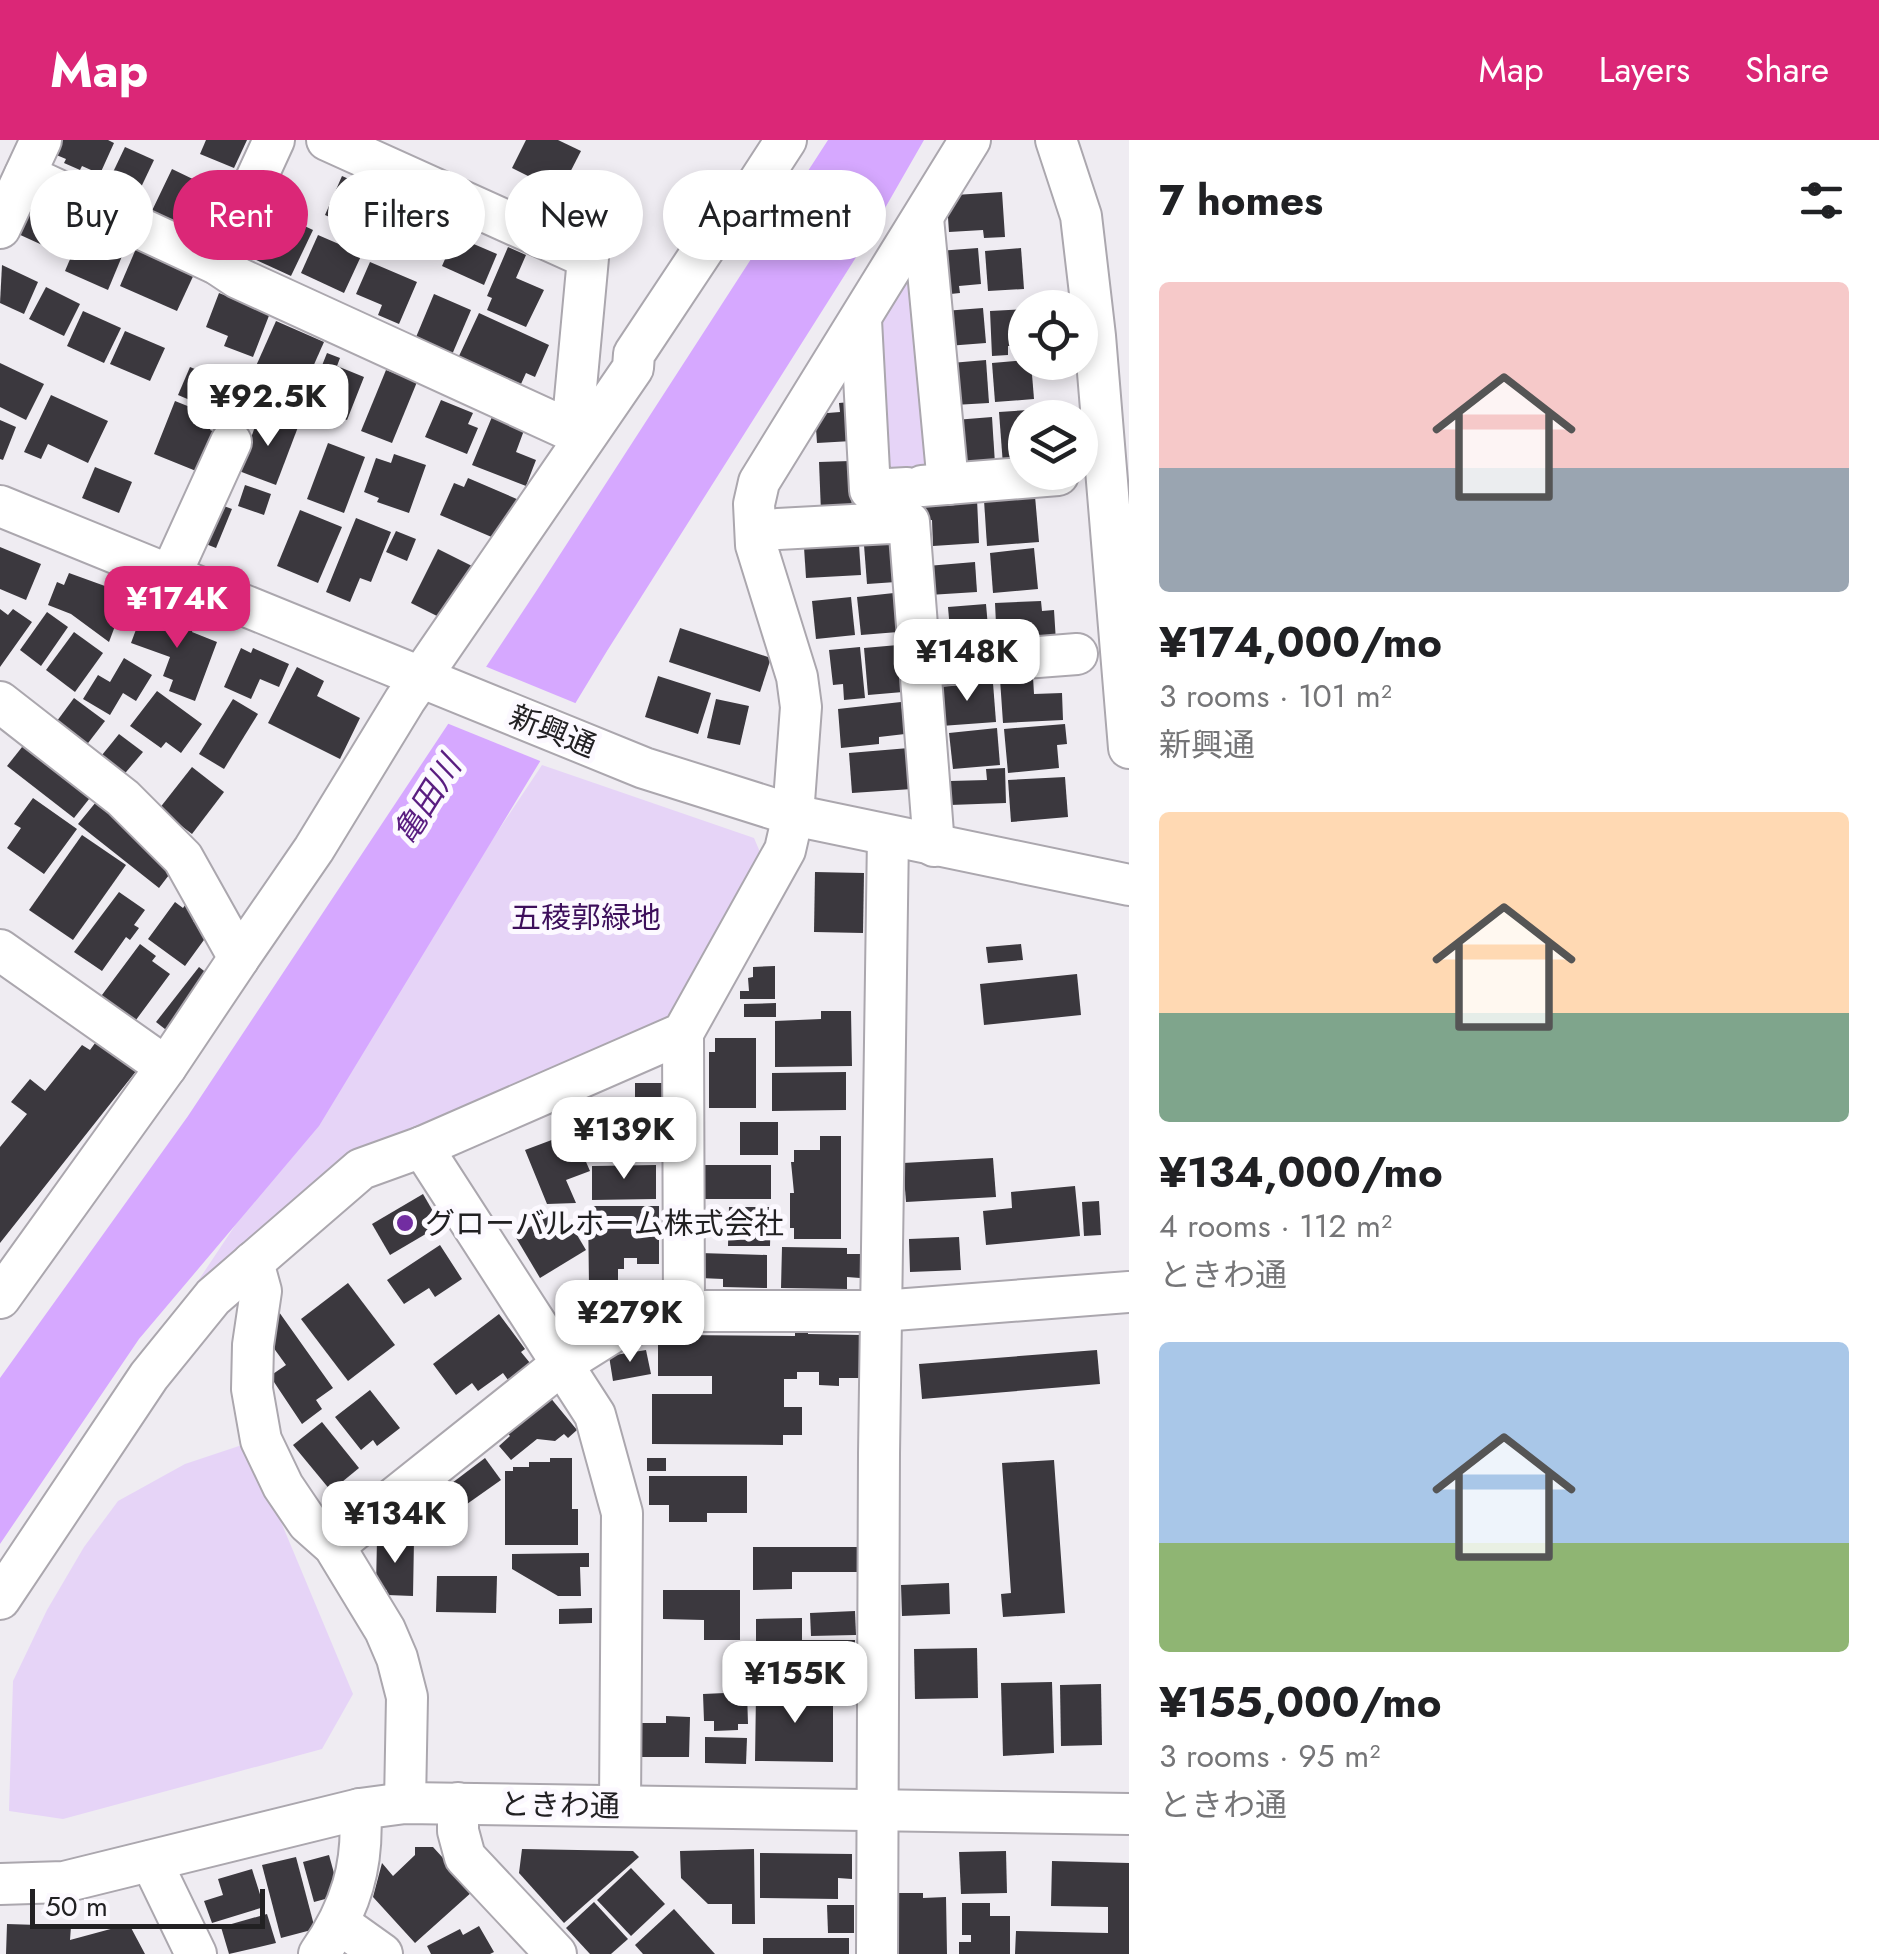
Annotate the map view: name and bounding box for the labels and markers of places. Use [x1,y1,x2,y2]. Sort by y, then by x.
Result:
pin: ¥92.5K [187,364,349,449]
pin: ¥174K [107,566,247,651]
pin: ¥148K [897,619,1037,704]
pin: ¥139K [554,1097,694,1182]
place label: グローバルホーム株式会社 [425,1202,784,1245]
marker: グローバルホーム株式会社 [394,1212,416,1234]
pin: ¥279K [560,1280,700,1365]
pin: ¥134K [325,1481,465,1566]
pin: ¥155K [725,1641,865,1726]

